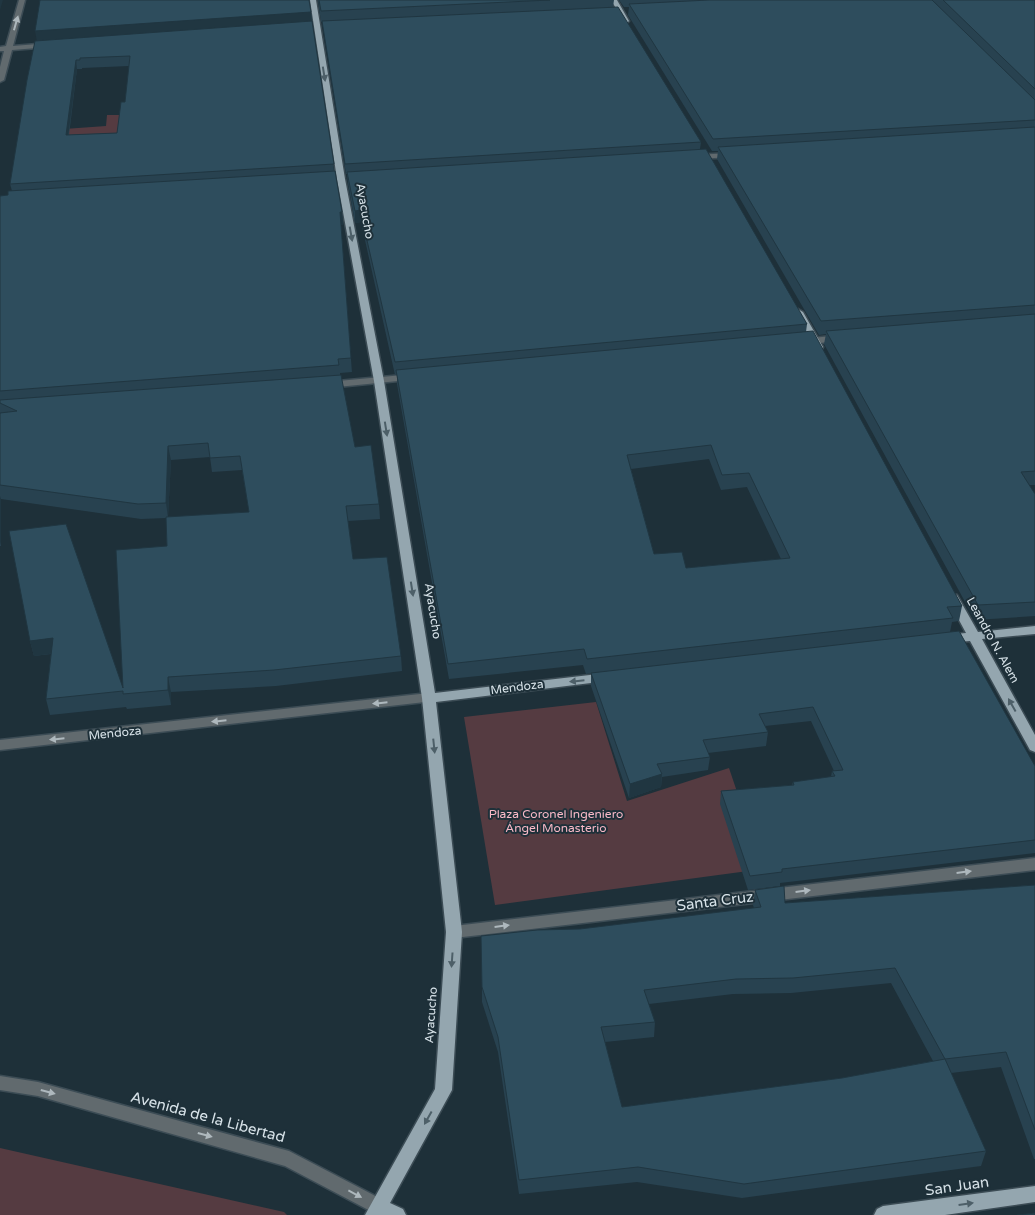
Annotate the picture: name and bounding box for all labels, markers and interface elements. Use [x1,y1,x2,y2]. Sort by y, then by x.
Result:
one-way arrow [12,15,20,31]
one-way arrow [321,66,329,82]
street label: Ayacucho [353,182,377,240]
one-way arrow [348,226,356,242]
one-way arrow [383,421,391,437]
one-way arrow [408,582,416,598]
street label: Ayacucho [422,582,444,640]
street label: Leandro N. Alem [964,595,1022,685]
street label: Mendoza [490,677,544,697]
one-way arrow [569,677,585,685]
one-way arrow [1007,698,1016,711]
one-way arrow [372,699,388,707]
one-way arrow [210,717,226,725]
street label: Mendoza [88,723,142,743]
one-way arrow [49,735,65,743]
one-way arrow [430,738,438,754]
park label: Plaza Coronel Ingeniero Ángel Monasterio [489,807,623,835]
one-way arrow [956,868,972,876]
street label: Santa Cruz [676,887,754,915]
one-way arrow [795,887,811,895]
one-way arrow [495,922,511,930]
one-way arrow [448,952,456,968]
street label: Ayacucho [422,986,440,1044]
one-way arrow [40,1088,55,1096]
street label: Avenida de la Libertad [129,1088,287,1146]
one-way arrow [423,1112,432,1125]
one-way arrow [197,1131,212,1139]
street label: San Juan [924,1173,990,1199]
one-way arrow [348,1190,362,1198]
one-way arrow [958,1199,974,1207]

